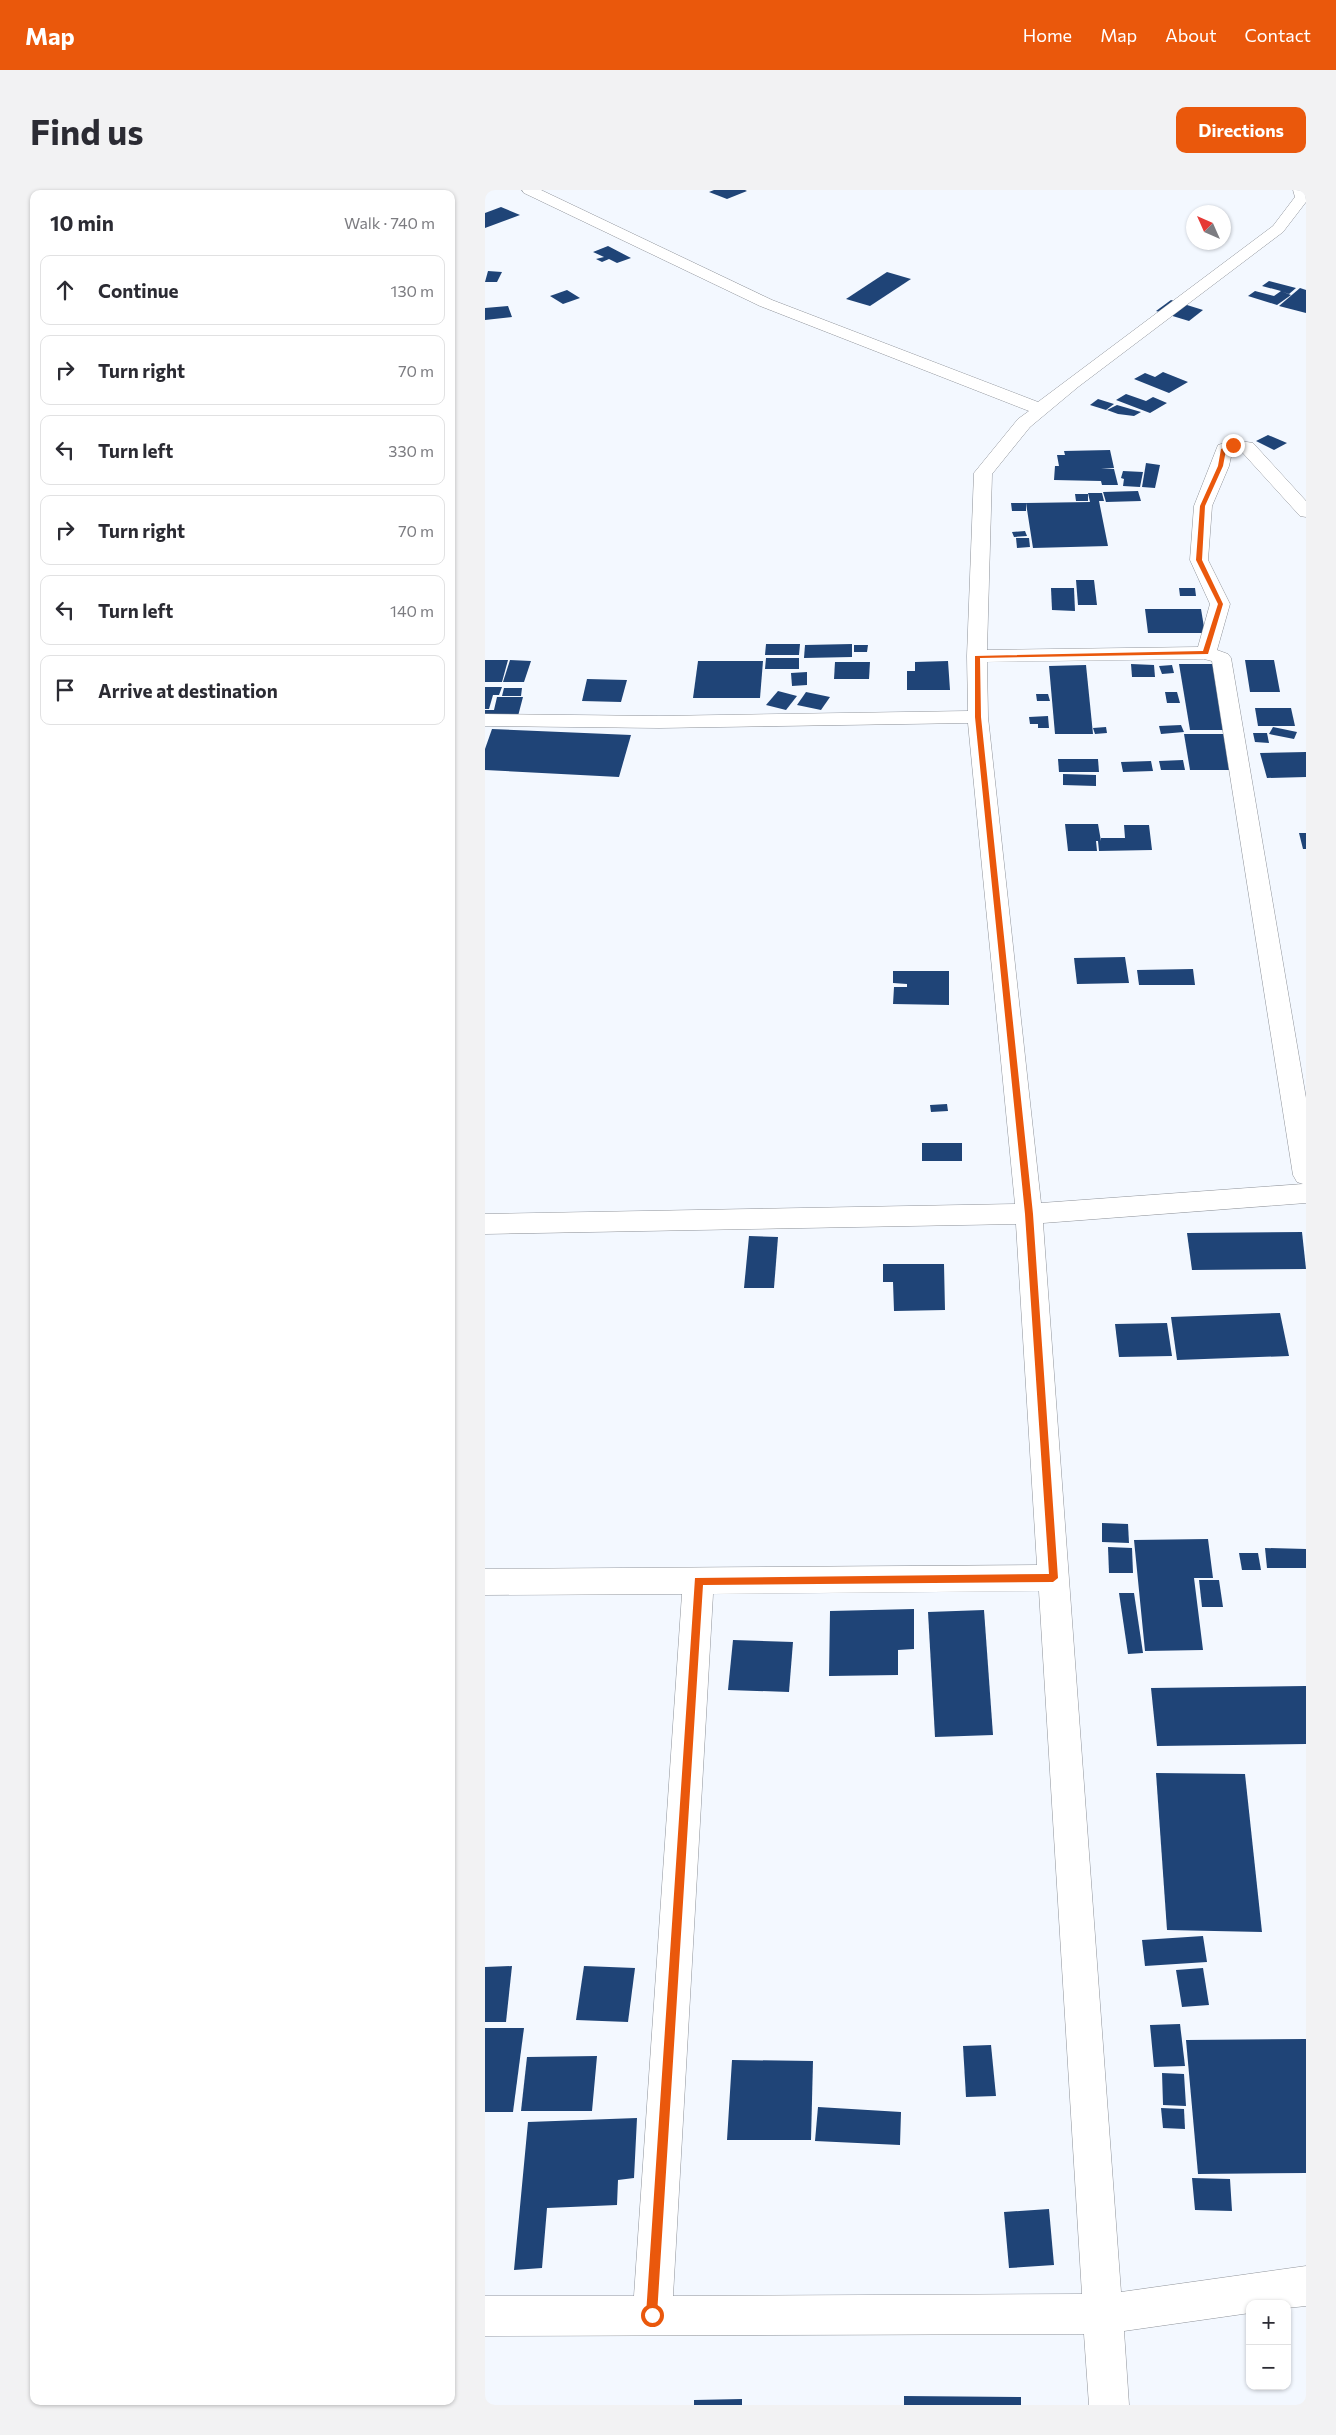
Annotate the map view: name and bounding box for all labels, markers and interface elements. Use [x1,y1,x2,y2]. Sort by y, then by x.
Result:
text: Map [25,21,75,50]
text: Home [1023,24,1072,46]
text: Map [1100,24,1137,46]
text: About [1165,24,1217,46]
text: Contact [1245,24,1311,46]
button: Directions [1176,107,1306,153]
text: Find us [30,109,144,152]
north arrow [1186,205,1231,250]
text: 10 min [50,210,114,235]
text: Walk · 740 m [344,213,435,232]
icon: ahead [51,276,79,304]
text: Continue [98,279,178,302]
text: 130 m [391,281,434,300]
icon: right [51,356,79,384]
text: Turn right [98,359,185,382]
text: 70 m [398,361,434,380]
route end [1222,434,1245,457]
icon: left [51,436,79,464]
text: Turn left [98,439,173,462]
text: 330 m [388,441,434,460]
icon: right [51,516,79,544]
text: Turn right [98,519,185,542]
text: 70 m [398,521,434,540]
icon: left [51,596,79,624]
text: Turn left [98,599,173,622]
text: 140 m [390,601,434,620]
icon: arrive [51,676,79,704]
text: Arrive at destination [98,679,278,702]
map controls [1246,2300,1291,2390]
button: + [1246,2300,1291,2345]
route start [641,2304,664,2327]
button: − [1246,2345,1291,2390]

